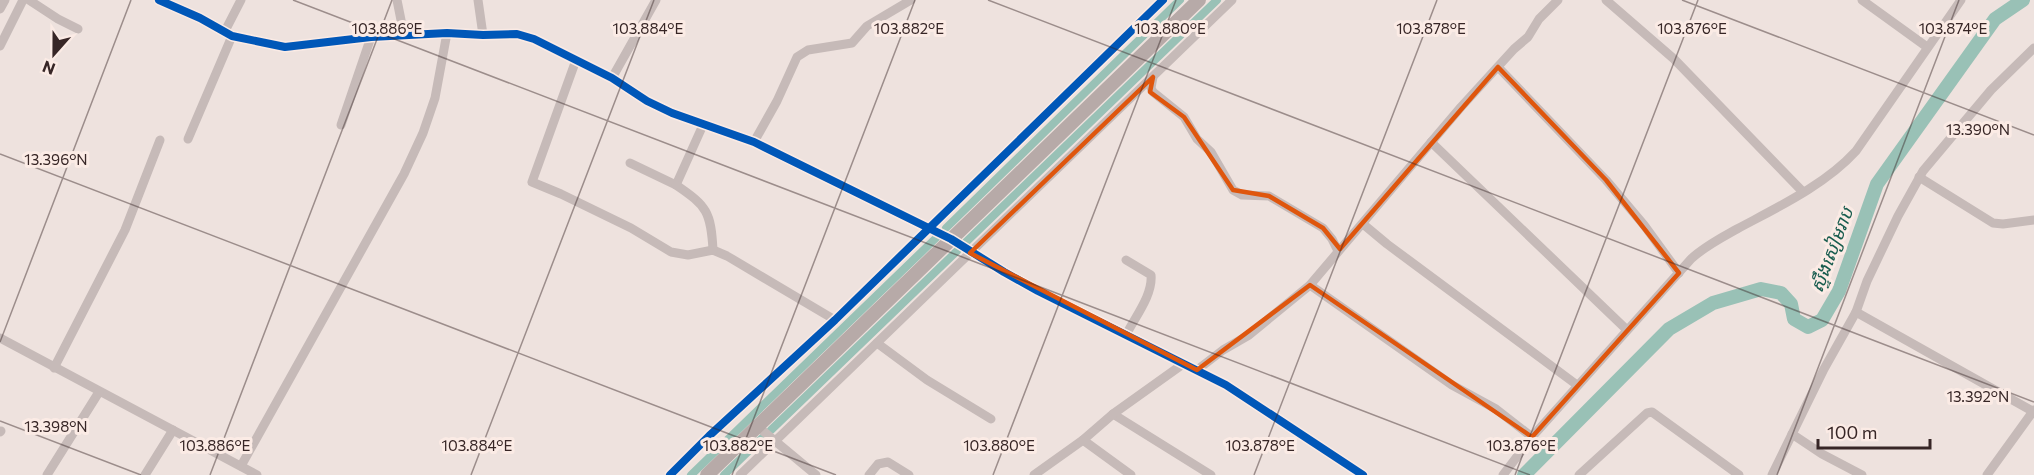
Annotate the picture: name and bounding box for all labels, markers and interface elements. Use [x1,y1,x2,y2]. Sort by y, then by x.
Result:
text: 103.886°E [352,19,423,37]
text: 103.884°E [613,19,684,37]
text: 103.882°E [874,19,944,37]
text: 103.880°E [1134,19,1206,37]
text: 103.878°E [1396,19,1466,37]
text: 103.876°E [1657,19,1727,37]
text: 103.874°E [1919,19,1987,37]
north arrow [24,24,84,84]
text: N [39,57,57,79]
text: 13.390°N [1946,120,2010,138]
text: 13.396°N [24,150,88,168]
water label: ស្ទឹងសៀមរាប [1805,203,1859,296]
text: 13.392°N [1947,387,2009,405]
scale bar [1818,412,1930,450]
text: 13.398°N [24,417,88,435]
text: 100 m [1827,421,1877,443]
text: 103.886°E [180,436,251,454]
text: 103.884°E [442,436,513,454]
text: 103.882°E [703,436,773,454]
text: 103.880°E [963,436,1035,454]
text: 103.878°E [1225,436,1295,454]
text: 103.876°E [1486,436,1556,454]

